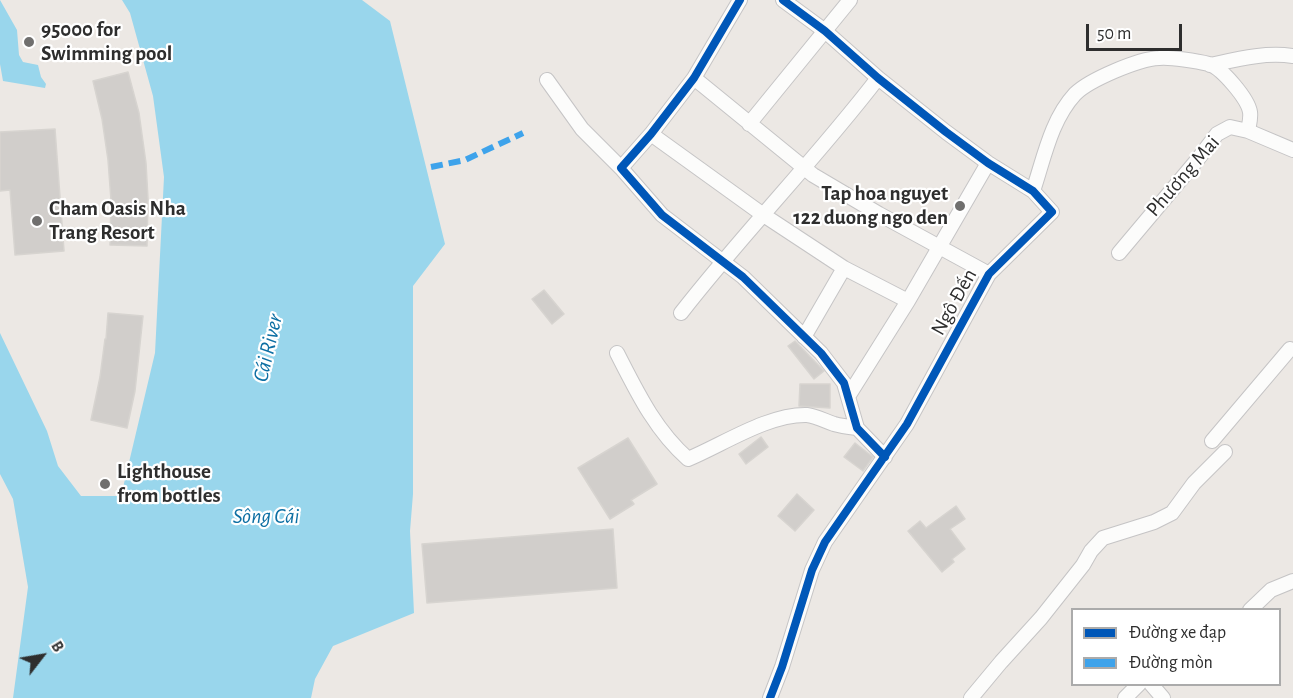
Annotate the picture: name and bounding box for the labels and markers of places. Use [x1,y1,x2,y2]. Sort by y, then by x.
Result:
place label: 95000 for Swimming pool [41,17,172,67]
marker: 95000 for Swimming pool [22,35,36,49]
place label: Tap hoa nguyet 122 duong ngo den [793,181,948,231]
place label: Cham Oasis Nha Trang Resort [49,196,186,246]
marker: Tap hoa nguyet 122 duong ngo den [953,199,967,213]
marker: Cham Oasis Nha Trang Resort [30,214,44,228]
place label: Lighthouse from bottles [117,459,221,509]
marker: Lighthouse from bottles [98,477,112,491]

